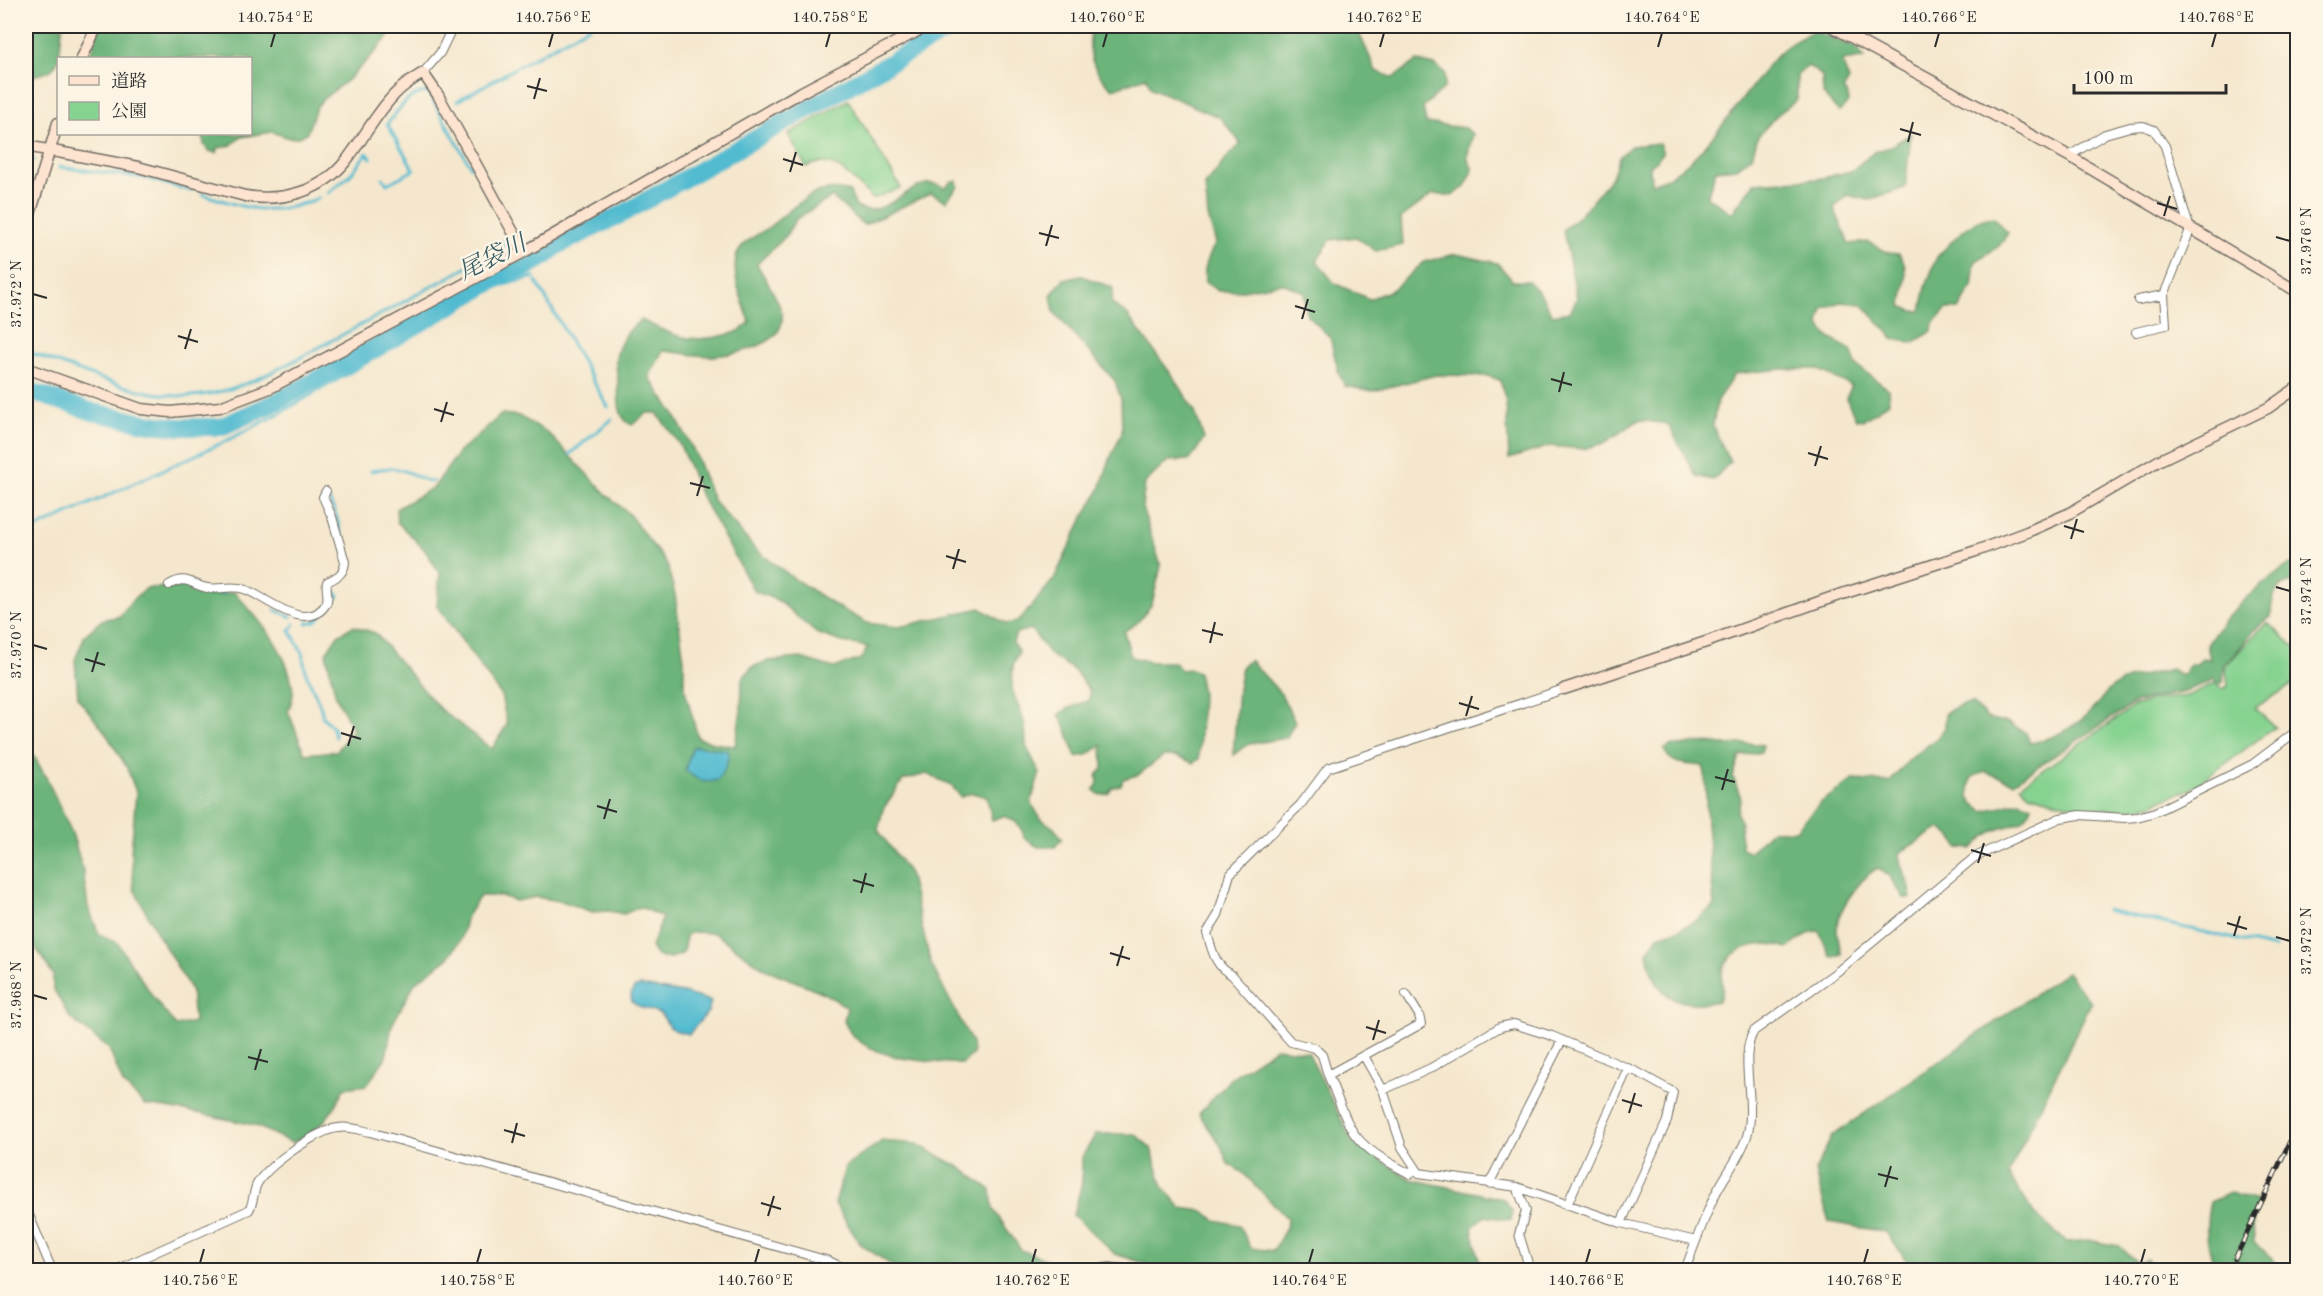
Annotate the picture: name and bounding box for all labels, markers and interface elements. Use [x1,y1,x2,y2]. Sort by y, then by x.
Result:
text: 140.754°E [237,11,313,26]
text: 140.756°E [515,11,591,26]
text: 140.758°E [792,11,868,26]
text: 140.760°E [1069,11,1145,26]
text: 140.762°E [1346,11,1422,26]
text: 140.764°E [1624,11,1700,26]
text: 140.766°E [1901,11,1977,26]
text: 140.768°E [2178,11,2254,26]
legend [57,57,252,135]
scale bar [2074,57,2226,95]
text: 100 m [2083,70,2134,88]
text: 道路 [111,71,147,91]
text: 公園 [111,102,147,121]
text: 37.976°N [2300,207,2315,275]
water label: 尾袋川 [454,228,533,285]
text: 37.972°N [10,260,25,328]
text: 37.974°N [2300,557,2315,625]
text: 37.970°N [10,611,25,679]
text: 37.972°N [2300,907,2315,975]
text: 37.968°N [10,961,25,1029]
text: 140.756°E [162,1274,238,1289]
text: 140.758°E [439,1274,515,1289]
text: 140.760°E [717,1274,793,1289]
text: 140.762°E [994,1274,1070,1289]
text: 140.764°E [1271,1274,1347,1289]
text: 140.766°E [1548,1274,1624,1289]
text: 140.768°E [1826,1274,1902,1289]
text: 140.770°E [2103,1274,2179,1289]

